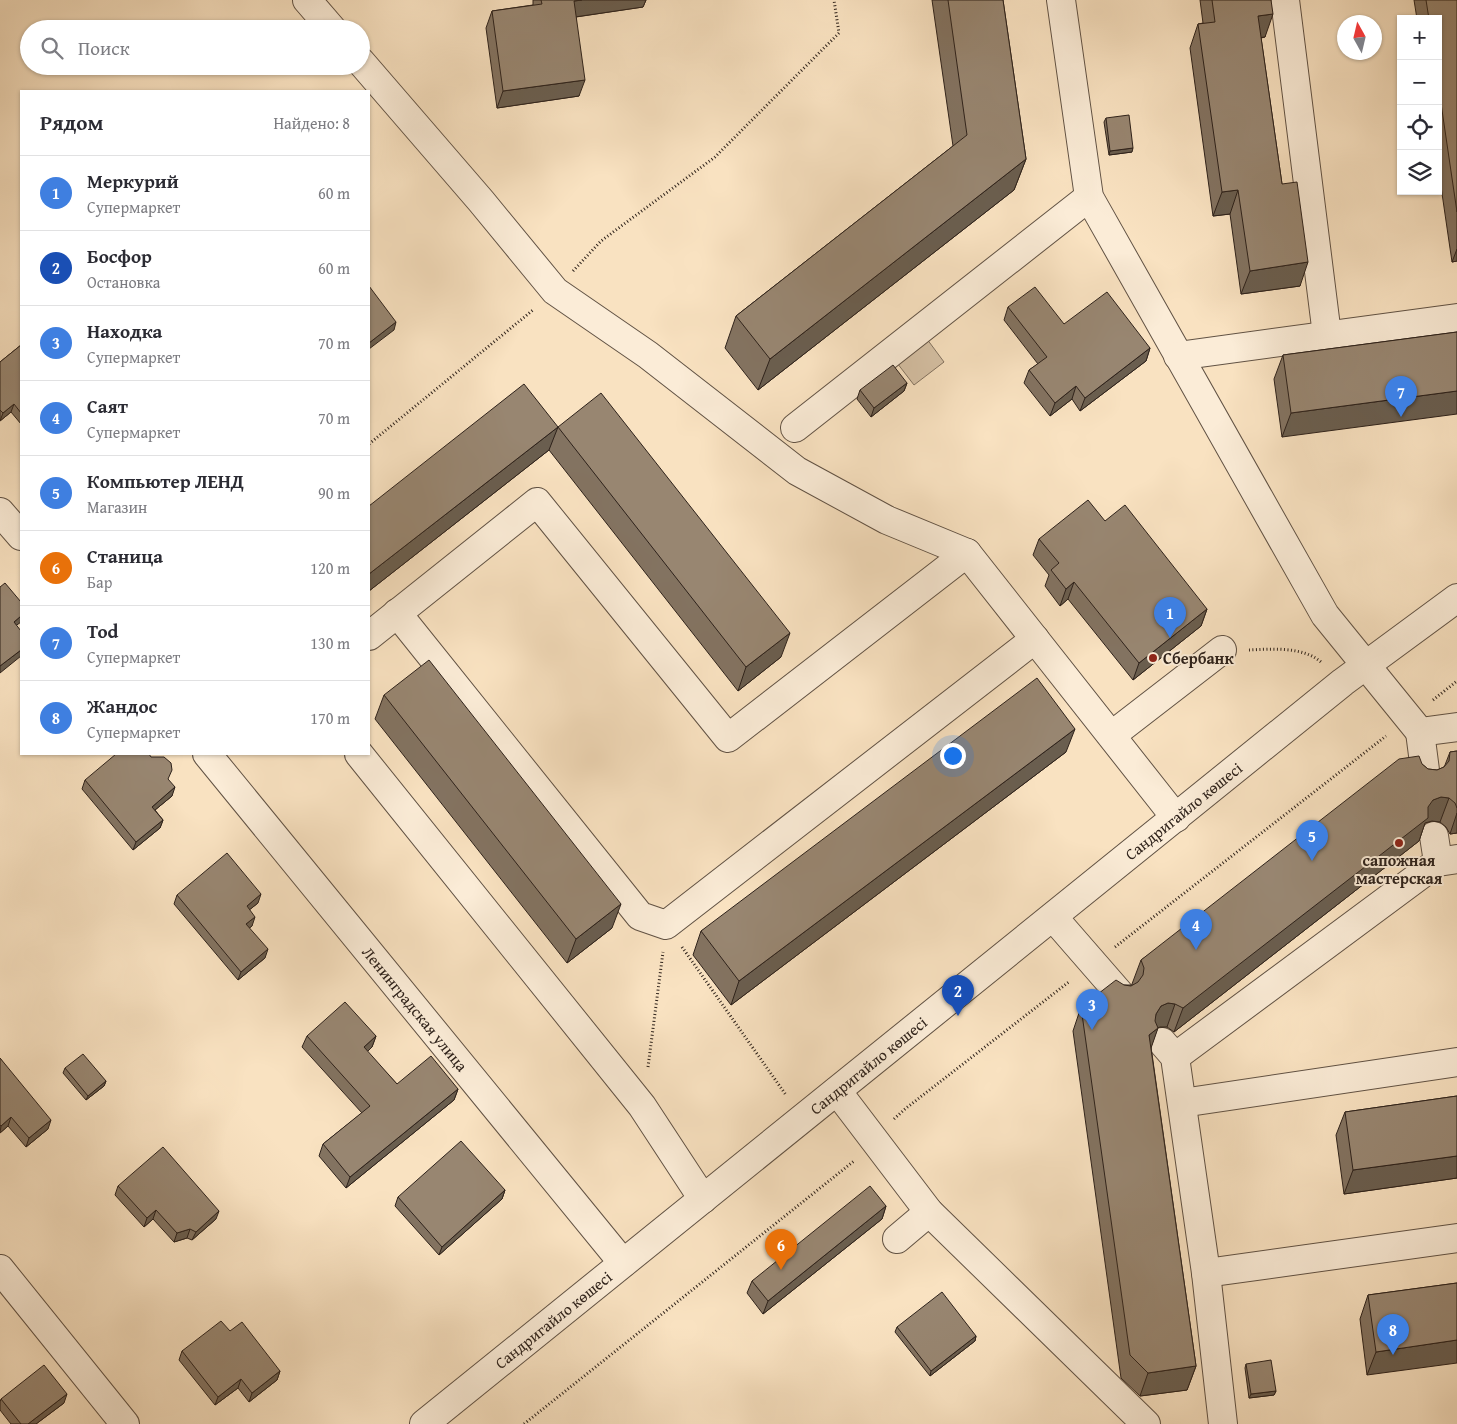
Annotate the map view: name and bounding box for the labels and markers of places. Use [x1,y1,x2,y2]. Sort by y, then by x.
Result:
pin: 7 [1385,376,1417,417]
pin: 1 [1154,597,1186,638]
place label: Сбербанк [1163,646,1234,670]
marker: Сбербанк [1147,652,1159,664]
pin: 5 [1296,820,1328,861]
marker: сапожная мастерская [1393,837,1405,849]
place label: сапожная мастерская [1356,848,1443,890]
pin: 4 [1180,909,1212,950]
pin: 2 [942,975,974,1016]
pin: 3 [1076,989,1108,1030]
pin: 6 [765,1229,797,1270]
pin: 8 [1377,1314,1409,1355]

